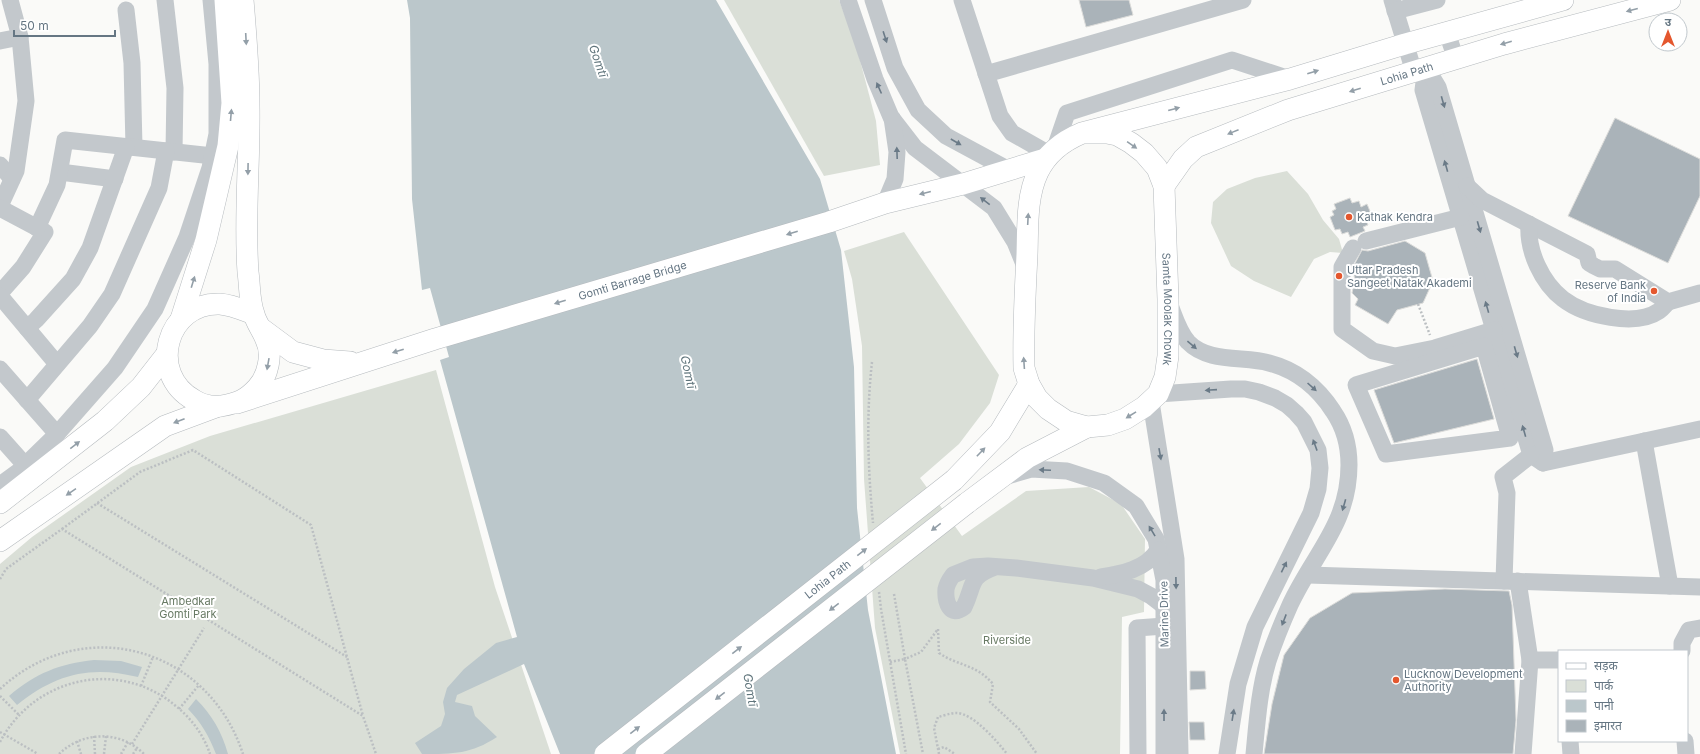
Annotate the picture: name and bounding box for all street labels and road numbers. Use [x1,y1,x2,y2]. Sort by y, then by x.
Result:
street label: Lohia Path [1379,59,1435,88]
street label: Samta Moolak Chowk [1159,252,1175,366]
street label: Gomti Barrage Bridge [577,258,688,303]
street label: Lohia Path [802,557,853,602]
street label: Marine Drive [1156,581,1172,647]

